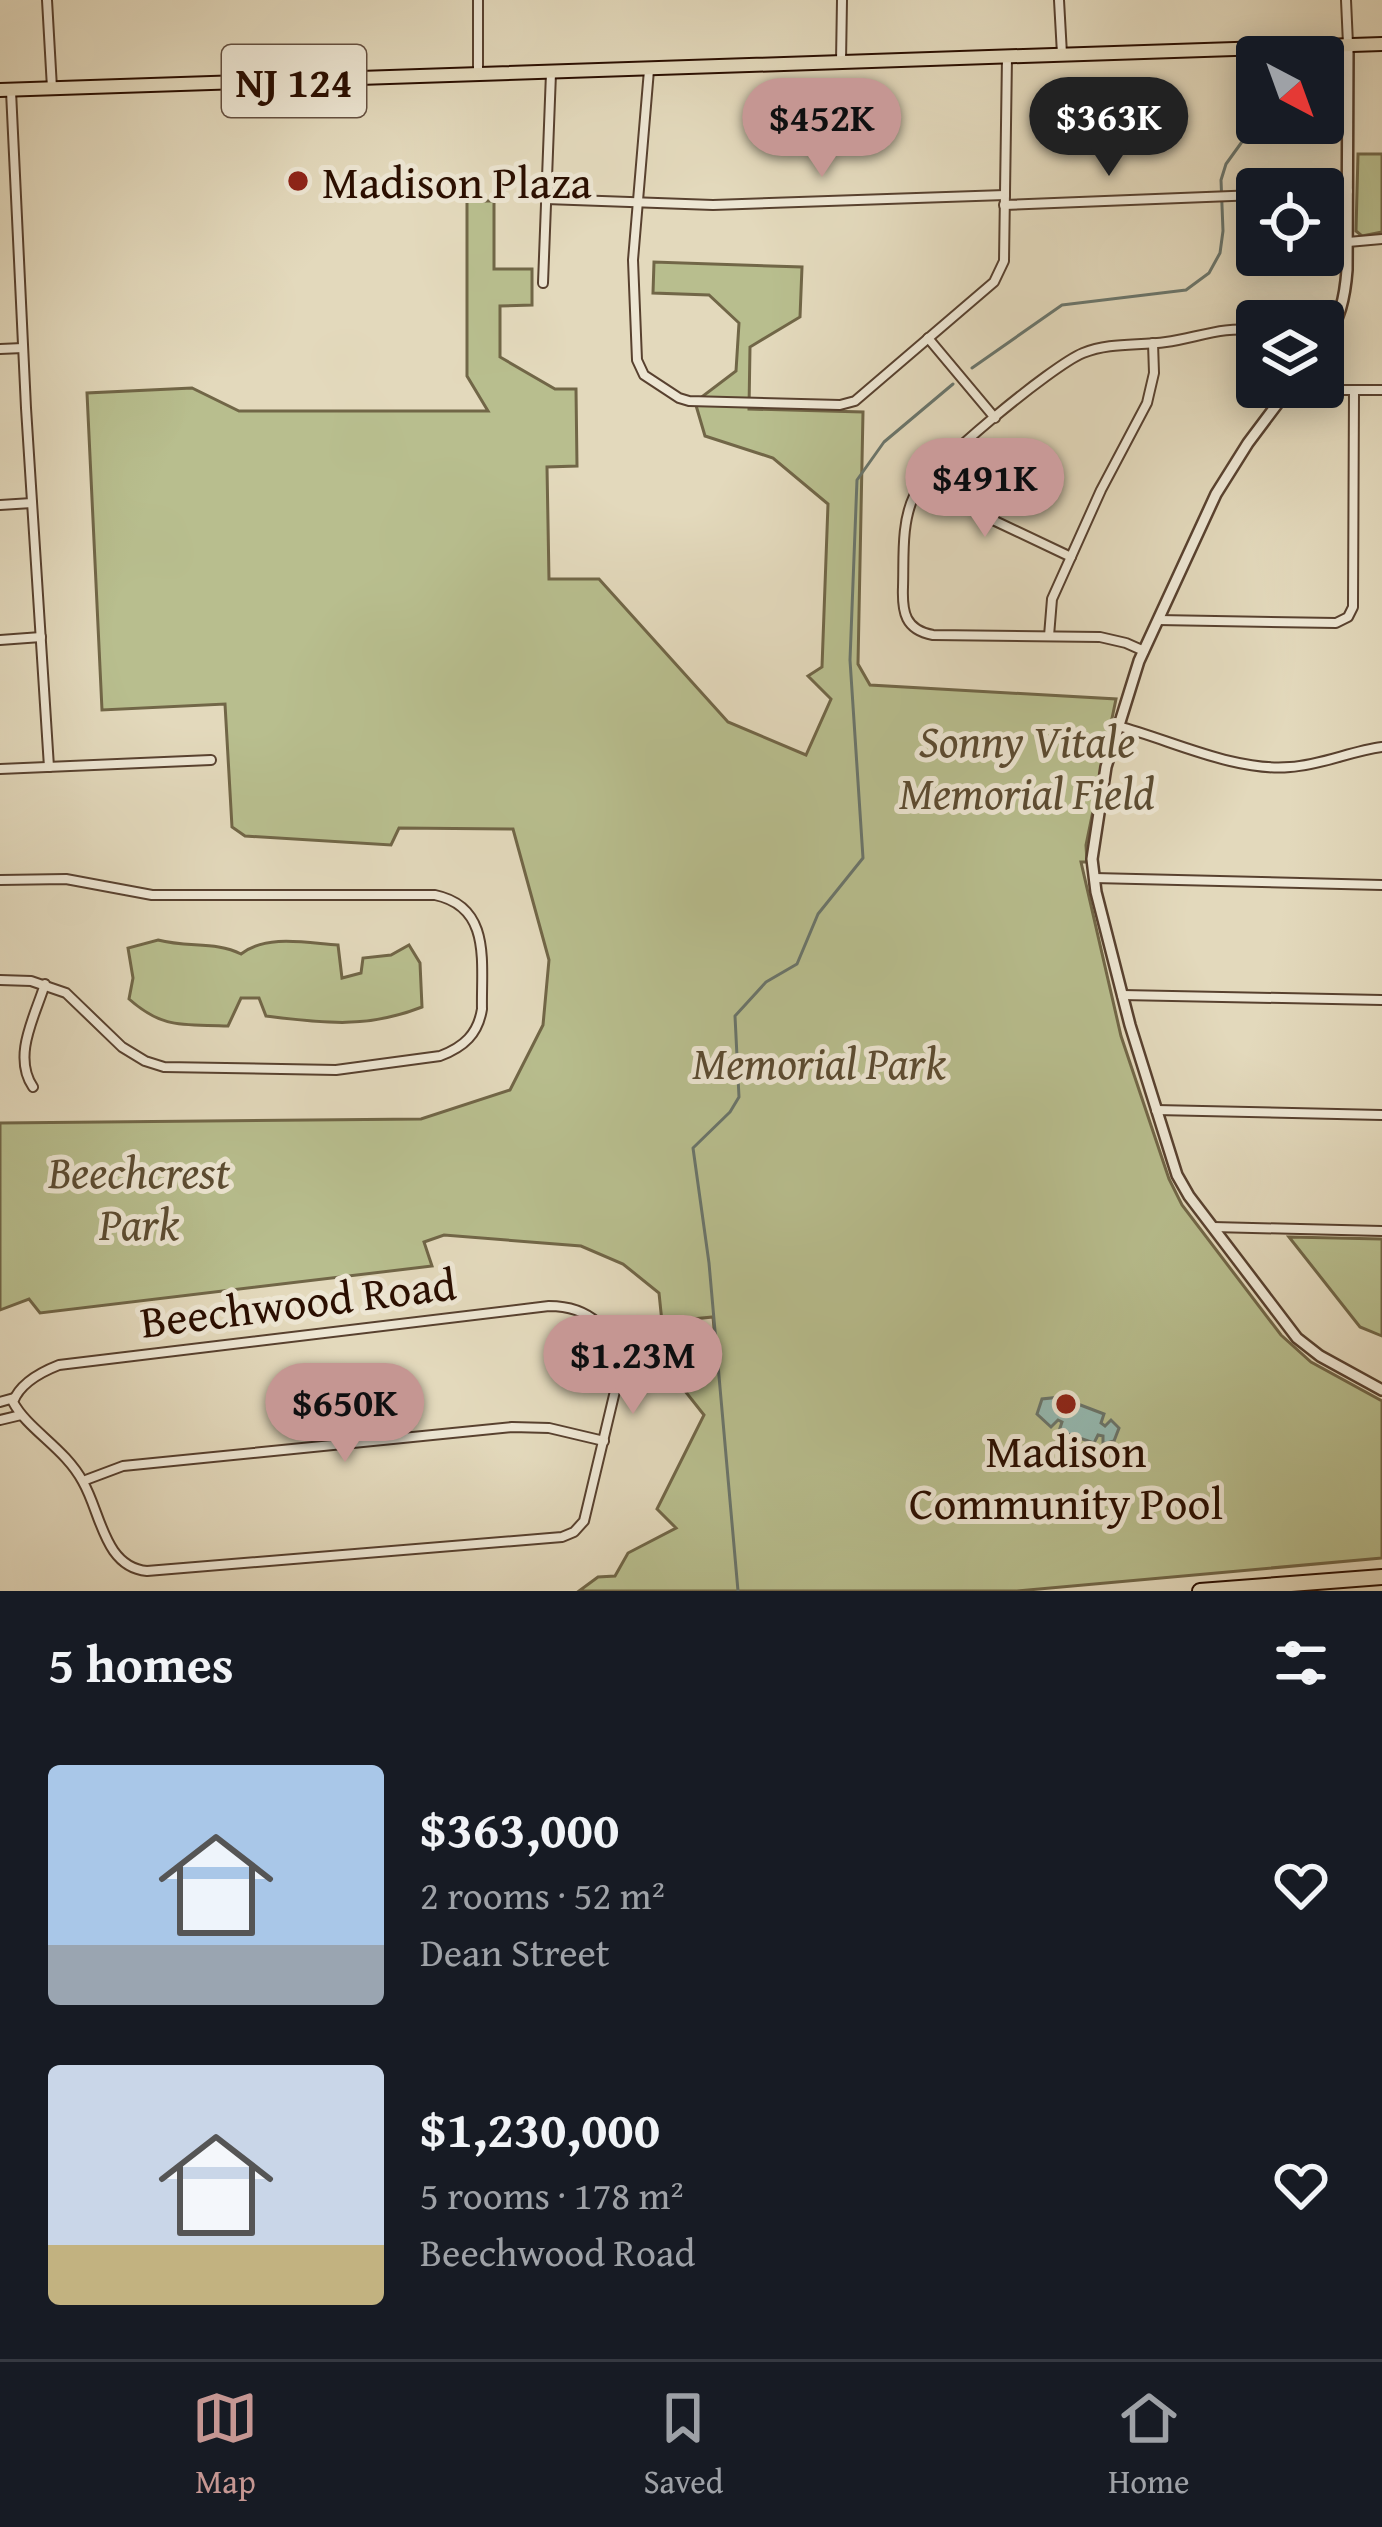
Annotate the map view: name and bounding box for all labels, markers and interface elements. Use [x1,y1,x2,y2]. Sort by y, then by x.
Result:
north arrow [1236,36,1344,144]
map controls [1236,36,1344,408]
road number: NJ 124 [222,45,366,117]
pin: $363K [1025,77,1193,179]
pin: $452K [738,78,906,180]
text: $363K [1056,87,1162,144]
text: $452K [769,88,875,145]
place label: Madison Plaza [322,149,592,214]
marker: Madison Plaza [285,168,311,194]
button: locate [1236,168,1344,276]
button: layers [1236,300,1344,408]
pin: $491K [901,438,1069,540]
text: $491K [932,448,1038,505]
park label: Sonny Vitale Memorial Field [899,708,1155,825]
park label: Memorial Park [692,1030,946,1095]
park label: Beechcrest Park [47,1139,230,1256]
street label: Beechwood Road [136,1250,460,1354]
pin: $1.23M [535,1315,731,1417]
text: $1.23M [570,1325,696,1382]
pin: $650K [261,1363,429,1465]
text: $650K [292,1373,398,1430]
marker: Madison Community Pool [1053,1391,1079,1417]
place label: Madison Community Pool [909,1418,1223,1535]
text: 5 homes [48,1626,234,1701]
icon: filters [1268,1630,1334,1696]
text: $363,000 [420,1791,619,1866]
icon: home [144,1813,288,1957]
icon: heart [1268,1852,1334,1918]
text: 2 rooms · 52 m² [420,1866,665,1923]
text: Dean Street [420,1923,610,1980]
text: $1,230,000 [420,2091,660,2166]
icon: home [144,2113,288,2257]
icon: heart [1268,2152,1334,2218]
text: 5 rooms · 178 m² [420,2166,684,2223]
text: Beechwood Road [420,2223,695,2280]
tab: Map [192,2385,258,2505]
tab: Saved [643,2385,723,2505]
tab: Home [1108,2385,1190,2505]

